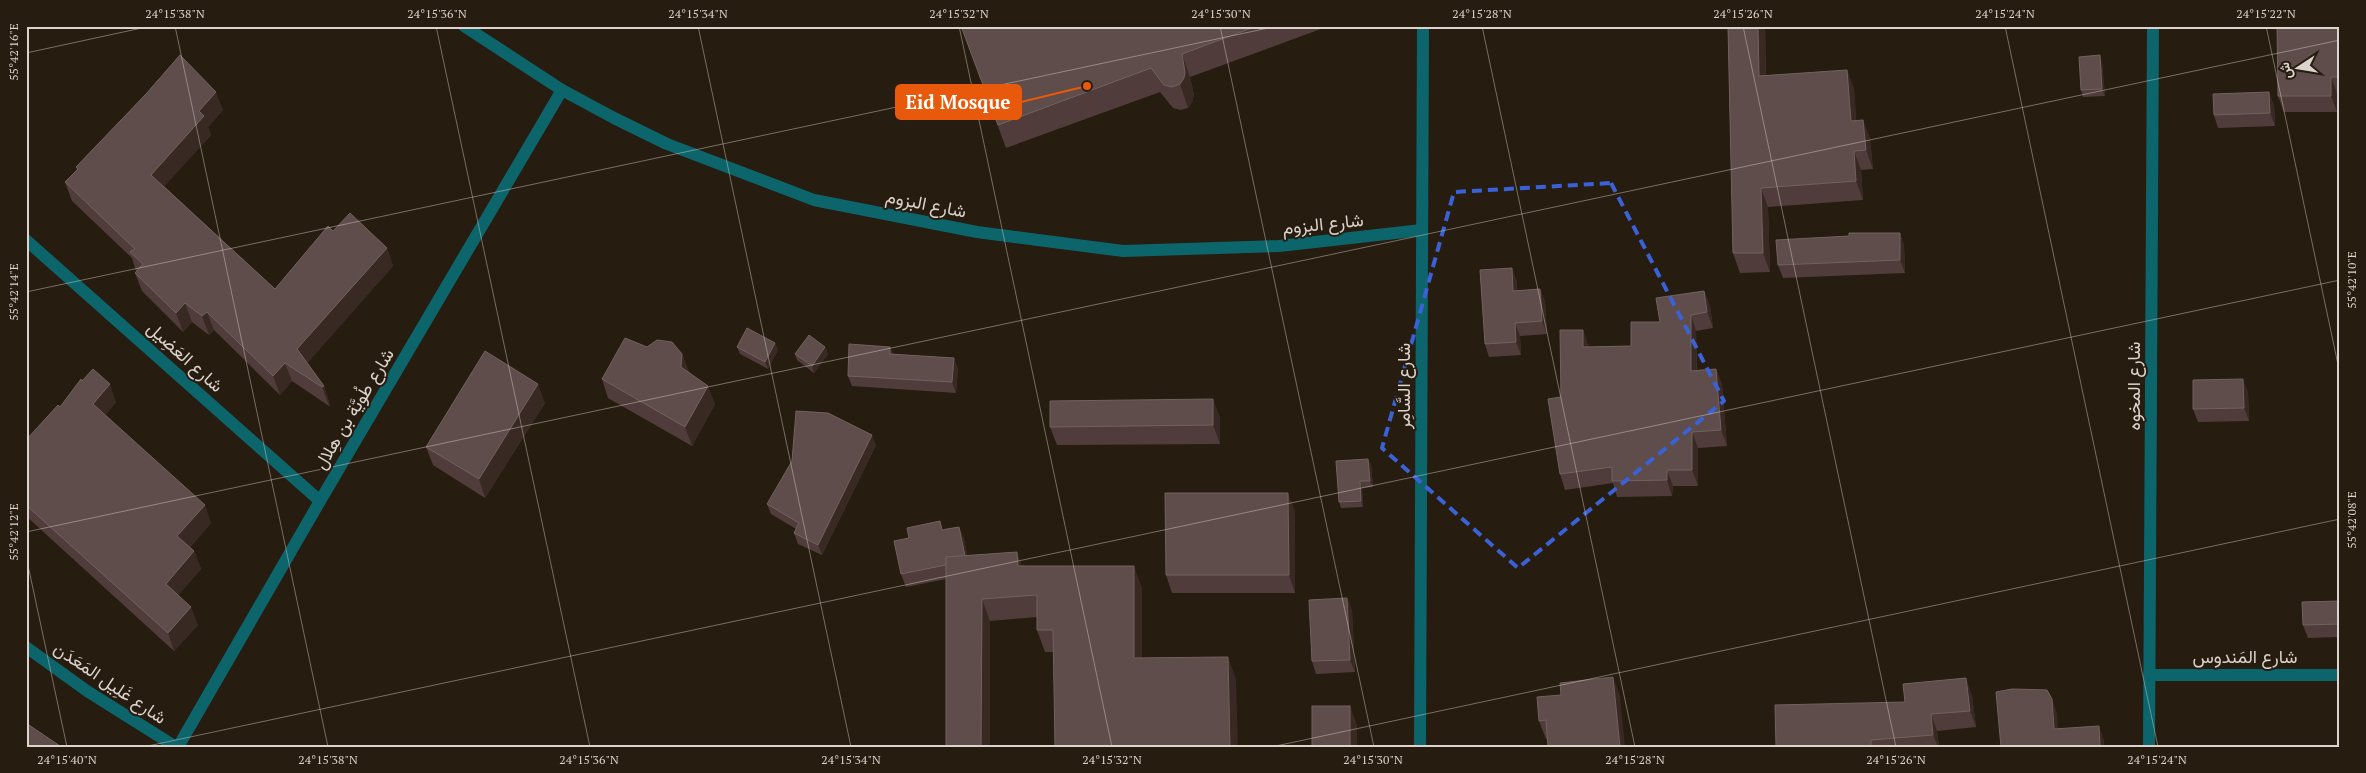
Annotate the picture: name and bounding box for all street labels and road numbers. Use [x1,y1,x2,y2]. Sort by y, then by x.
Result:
street label: شارع البزوم [884,183,969,224]
street label: شارع البزوم [1281,207,1365,240]
street label: شارع العَضِيل [142,316,229,398]
street label: شارع المخوه [2121,342,2146,430]
street label: شارع السَّامِر [1391,343,1416,430]
street label: شارع طُويَّة بن هِلال [308,344,400,474]
street label: شارع غَلِيل المَعَدَن [49,636,172,730]
street label: شارع المَندوس [2192,644,2298,669]

